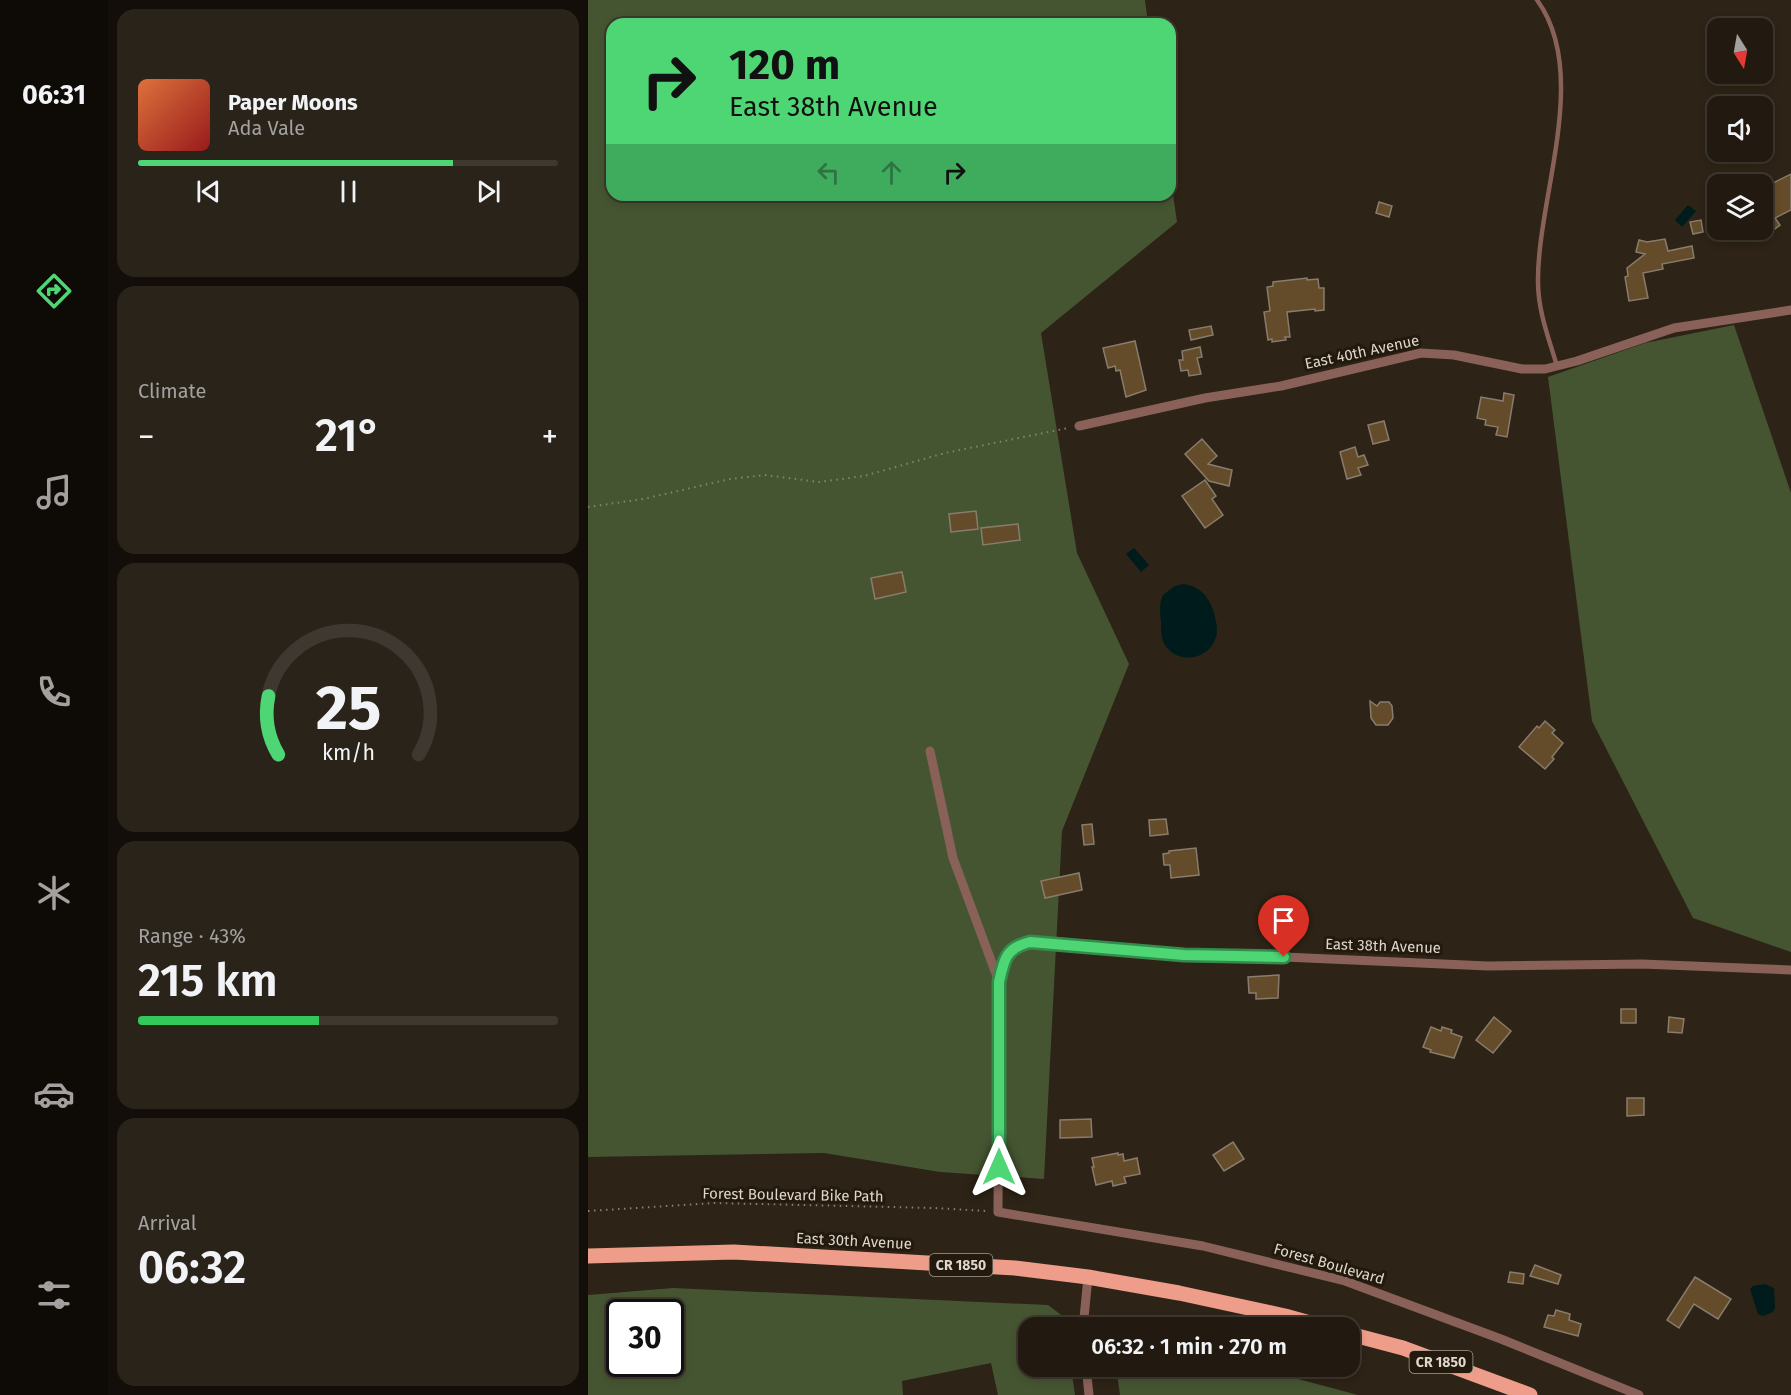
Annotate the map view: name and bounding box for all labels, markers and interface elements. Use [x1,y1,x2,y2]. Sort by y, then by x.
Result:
north arrow [1707,18,1773,84]
map controls [1707,18,1773,240]
text: 120 m [729,40,840,90]
icon: right [630,42,708,120]
text: 06:31 [22,79,86,111]
text: Paper Moons [228,89,358,116]
text: East 38th Avenue [729,91,938,123]
button: sound [1707,96,1773,162]
text: Ada Vale [228,116,305,140]
icon: left [812,156,845,189]
icon: ahead [875,156,908,189]
icon: right [938,156,971,189]
button: layers [1707,174,1773,240]
icon: previous [192,175,225,208]
icon: pause [332,175,365,208]
icon: next [472,175,505,208]
icon: directions [33,270,75,312]
street label: East 40th Avenue [1303,331,1421,373]
text: Climate [138,379,206,403]
text: 21° [315,409,381,463]
text: − [138,417,155,457]
text: + [542,417,558,457]
icon: music [33,471,75,513]
icon: phone [33,671,75,713]
text: 25 [315,671,381,746]
text: km/h [321,740,375,766]
icon: climate [33,872,75,914]
pin [1258,895,1309,957]
icon: arrive [1267,904,1300,937]
text: Range · 43% [138,924,246,948]
street label: East 38th Avenue [1325,935,1441,957]
text: 215 km [138,954,278,1008]
icon: car [33,1073,75,1115]
position arrow [967,1135,1031,1199]
street label: Forest Boulevard Bike Path [702,1184,884,1206]
text: Arrival [138,1211,197,1235]
street label: East 30th Avenue [796,1229,912,1253]
street label: Forest Boulevard [1272,1240,1386,1288]
text: 06:32 [138,1241,246,1295]
road number: CR 1850 [930,1254,992,1276]
icon: filters [33,1274,75,1316]
speed limit sign: 30 [606,1299,684,1377]
text: 06:32 · 1 min · 270 m [1091,1333,1287,1360]
road number: CR 1850 [1410,1351,1472,1373]

